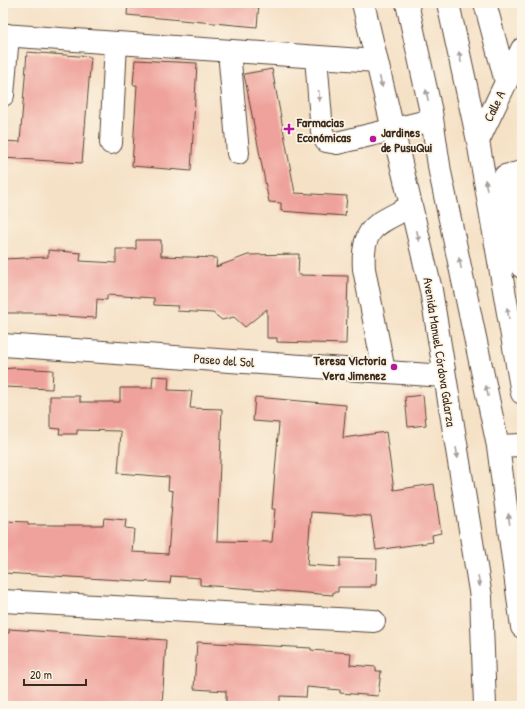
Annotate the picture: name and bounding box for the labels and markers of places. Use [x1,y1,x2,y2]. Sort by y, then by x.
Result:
place label: Farmacias Económicas [296,113,351,146]
place label: Jardines de PusuQui [381,123,433,156]
marker: Farmacias Económicas [284,124,294,134]
marker: Jardines de PusuQui [368,134,378,144]
place label: Teresa Victoria Vera Jimenez [312,351,387,384]
marker: Teresa Victoria Vera Jimenez [389,362,399,372]

